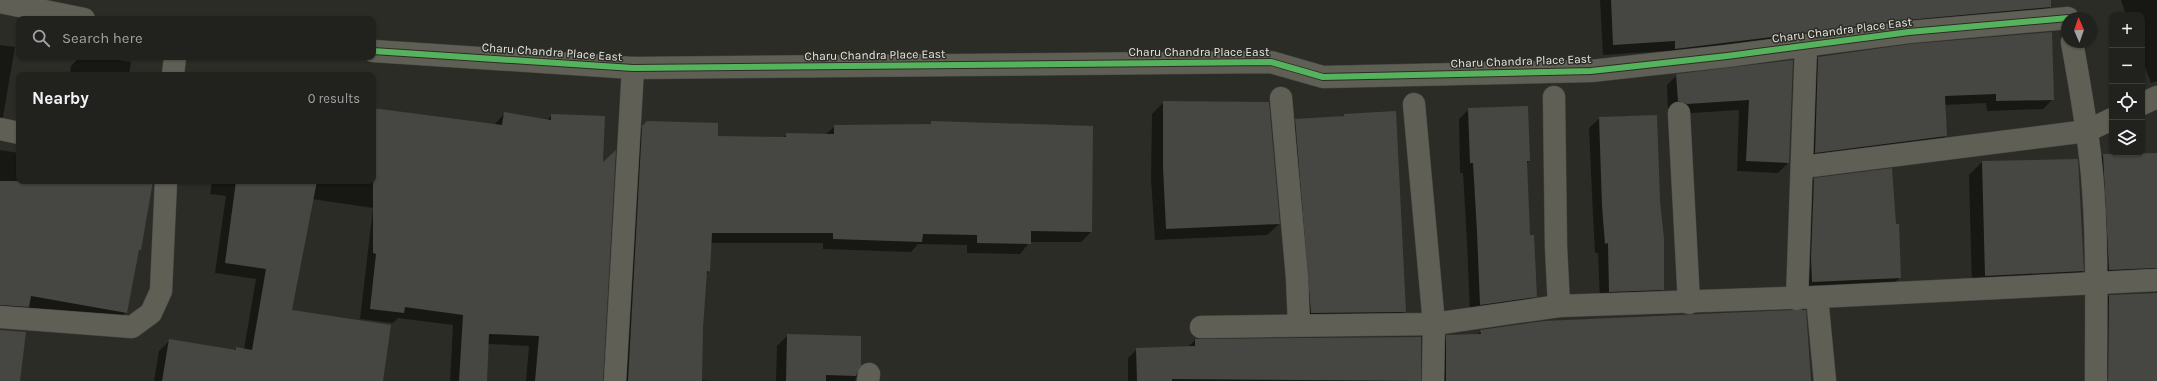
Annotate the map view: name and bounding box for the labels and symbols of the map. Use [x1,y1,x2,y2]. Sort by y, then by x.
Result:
north arrow [2061,12,2097,48]
street label: Charu Chandra Place East [1771,14,1913,46]
street label: Charu Chandra Place East [481,40,623,64]
street label: Charu Chandra Place East [1129,45,1270,59]
street label: Charu Chandra Place East [804,47,946,63]
street label: Charu Chandra Place East [1450,52,1592,70]

